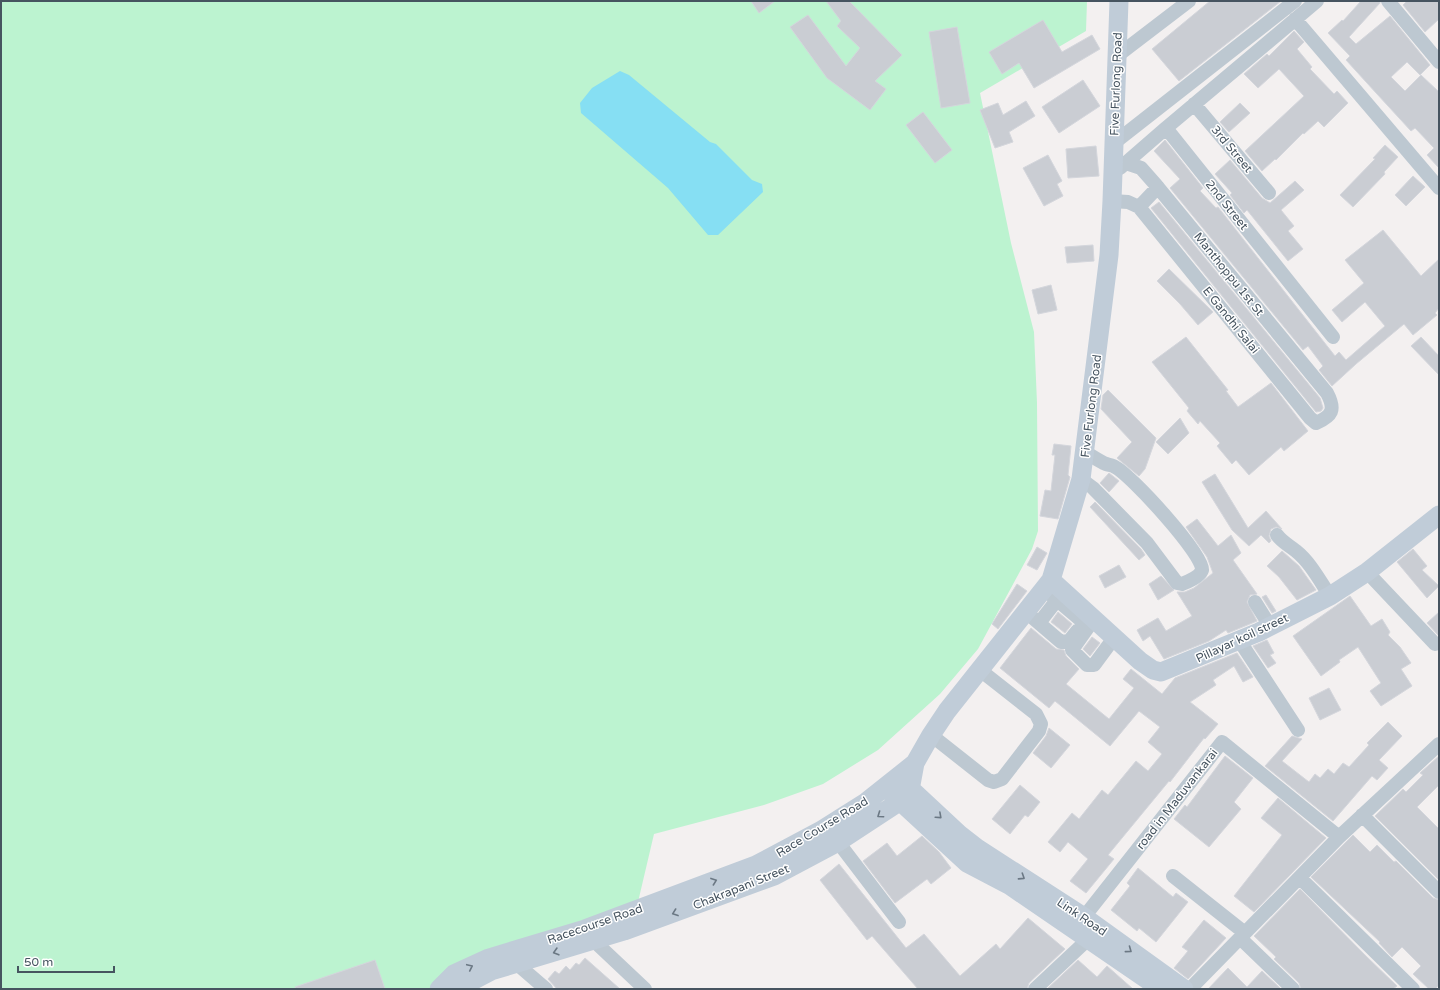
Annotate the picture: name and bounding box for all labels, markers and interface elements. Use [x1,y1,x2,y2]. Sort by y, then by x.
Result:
street label: Five Furlong Road [1107,32,1125,136]
street label: 3rd Street [1208,123,1256,176]
street label: 2nd Street [1203,177,1252,233]
street label: Manthoppu 1st St [1191,230,1267,319]
street label: E Gandhi Salai [1200,284,1262,356]
street label: Five Furlong Road [1078,354,1104,458]
street label: Pillayar koil street [1194,610,1291,665]
street label: road in Maduvankarai [1133,746,1221,852]
street label: Race Course Road [774,794,870,860]
one-way arrow [877,810,884,818]
one-way arrow [934,812,942,819]
street label: Chakrapani Street [691,861,791,913]
one-way arrow [1018,872,1025,880]
one-way arrow [710,878,717,886]
street label: Link Road [1054,895,1110,939]
street label: Racecourse Road [546,901,644,947]
one-way arrow [672,908,679,916]
one-way arrow [1125,945,1132,952]
one-way arrow [553,947,560,956]
scale bar [18,948,114,974]
text: 50 m [24,955,53,969]
one-way arrow [466,964,474,972]

